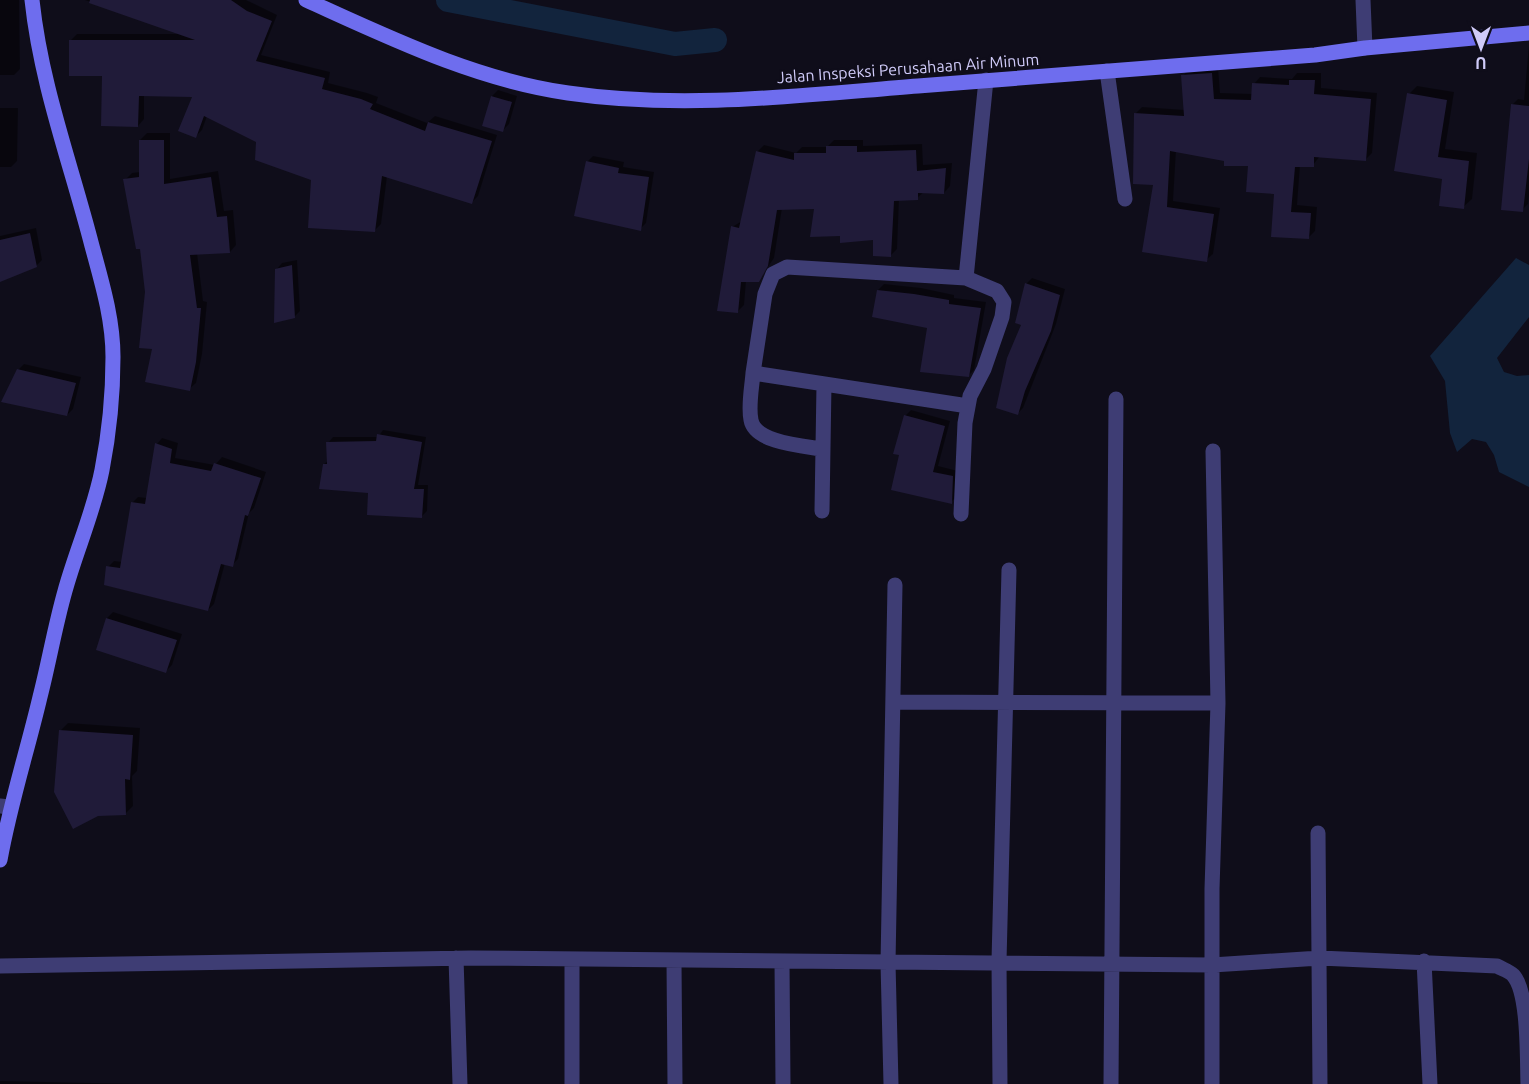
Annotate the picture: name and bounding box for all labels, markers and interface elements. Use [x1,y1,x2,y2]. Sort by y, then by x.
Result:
north arrow [1451,18,1511,78]
street label: Jalan Inspeksi Perusahaan Air Minum [776,50,1040,86]
text: U [1475,54,1487,72]

